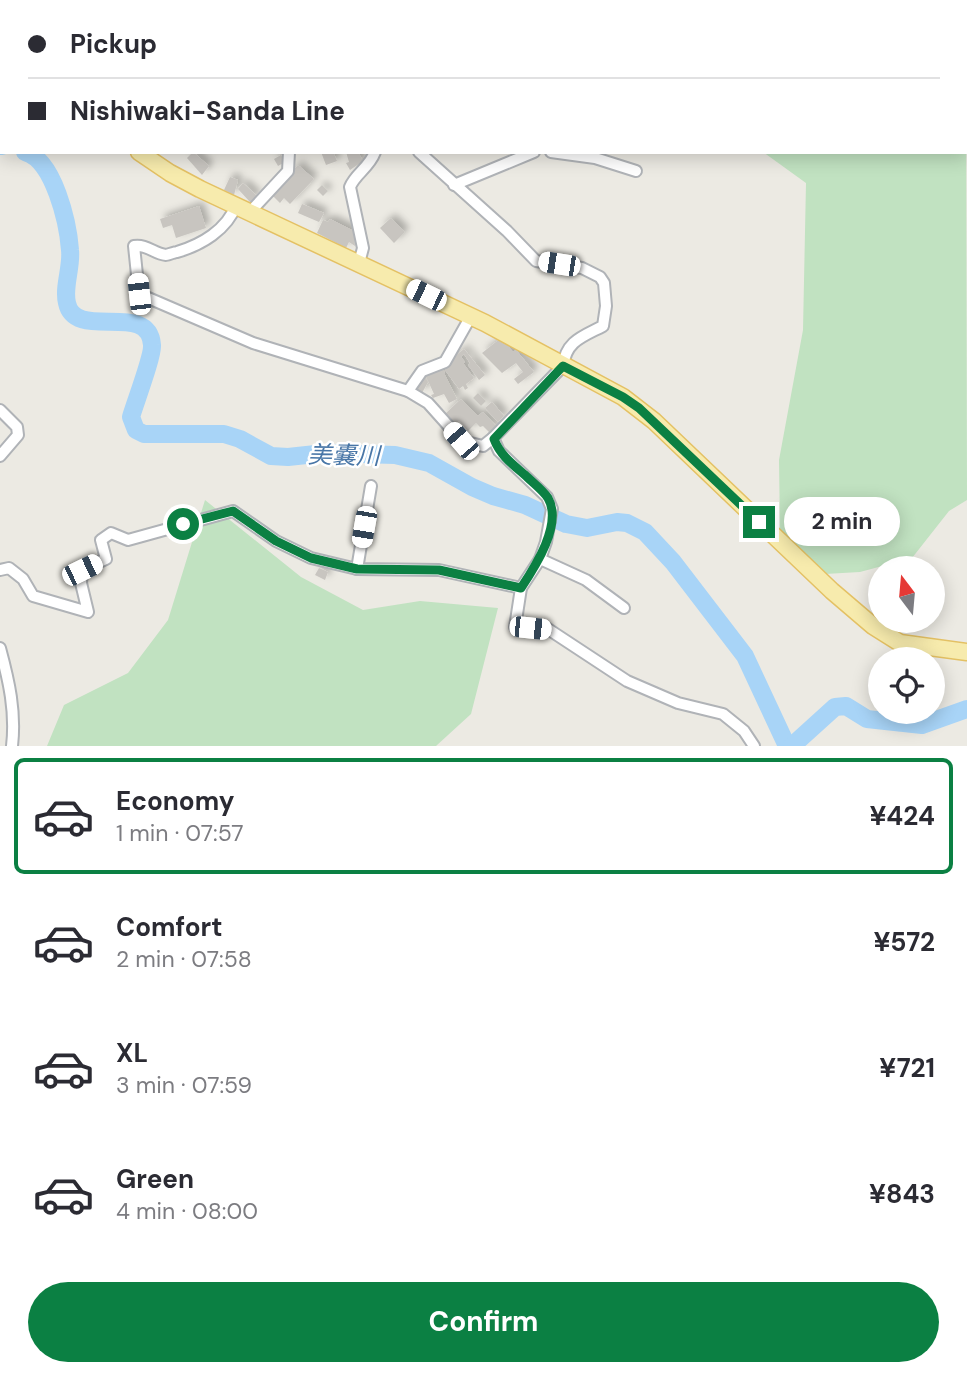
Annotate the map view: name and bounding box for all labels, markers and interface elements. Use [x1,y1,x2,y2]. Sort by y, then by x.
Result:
text: Pickup [70,27,157,61]
text: Nishiwaki-Sanda Line [70,94,345,128]
car [537,250,582,278]
car [127,272,152,316]
car [403,276,450,314]
car [440,418,483,464]
water label: 美嚢川 [308,439,383,471]
callout: 2 min [784,498,899,546]
car [351,504,378,550]
route end [743,506,775,538]
text: 2 min [812,506,872,536]
route start [167,508,199,540]
car [59,551,106,589]
north arrow [868,556,945,634]
map controls [868,556,945,724]
car [509,615,552,641]
button: locate [868,647,945,724]
text: Economy [116,784,234,818]
icon: car [32,785,95,848]
text: ¥424 [869,799,935,833]
text: 1 min · 07:57 [116,818,244,848]
text: Comfort [116,910,222,944]
icon: car [32,911,95,974]
text: ¥572 [873,925,935,959]
text: 2 min · 07:58 [116,944,252,974]
text: XL [116,1036,148,1070]
icon: car [32,1037,95,1100]
text: ¥721 [879,1051,935,1085]
text: 3 min · 07:59 [116,1070,252,1100]
text: Green [116,1162,194,1196]
icon: car [32,1163,95,1226]
text: ¥843 [869,1177,935,1211]
text: 4 min · 08:00 [116,1196,258,1226]
button: Confirm [28,1282,939,1362]

